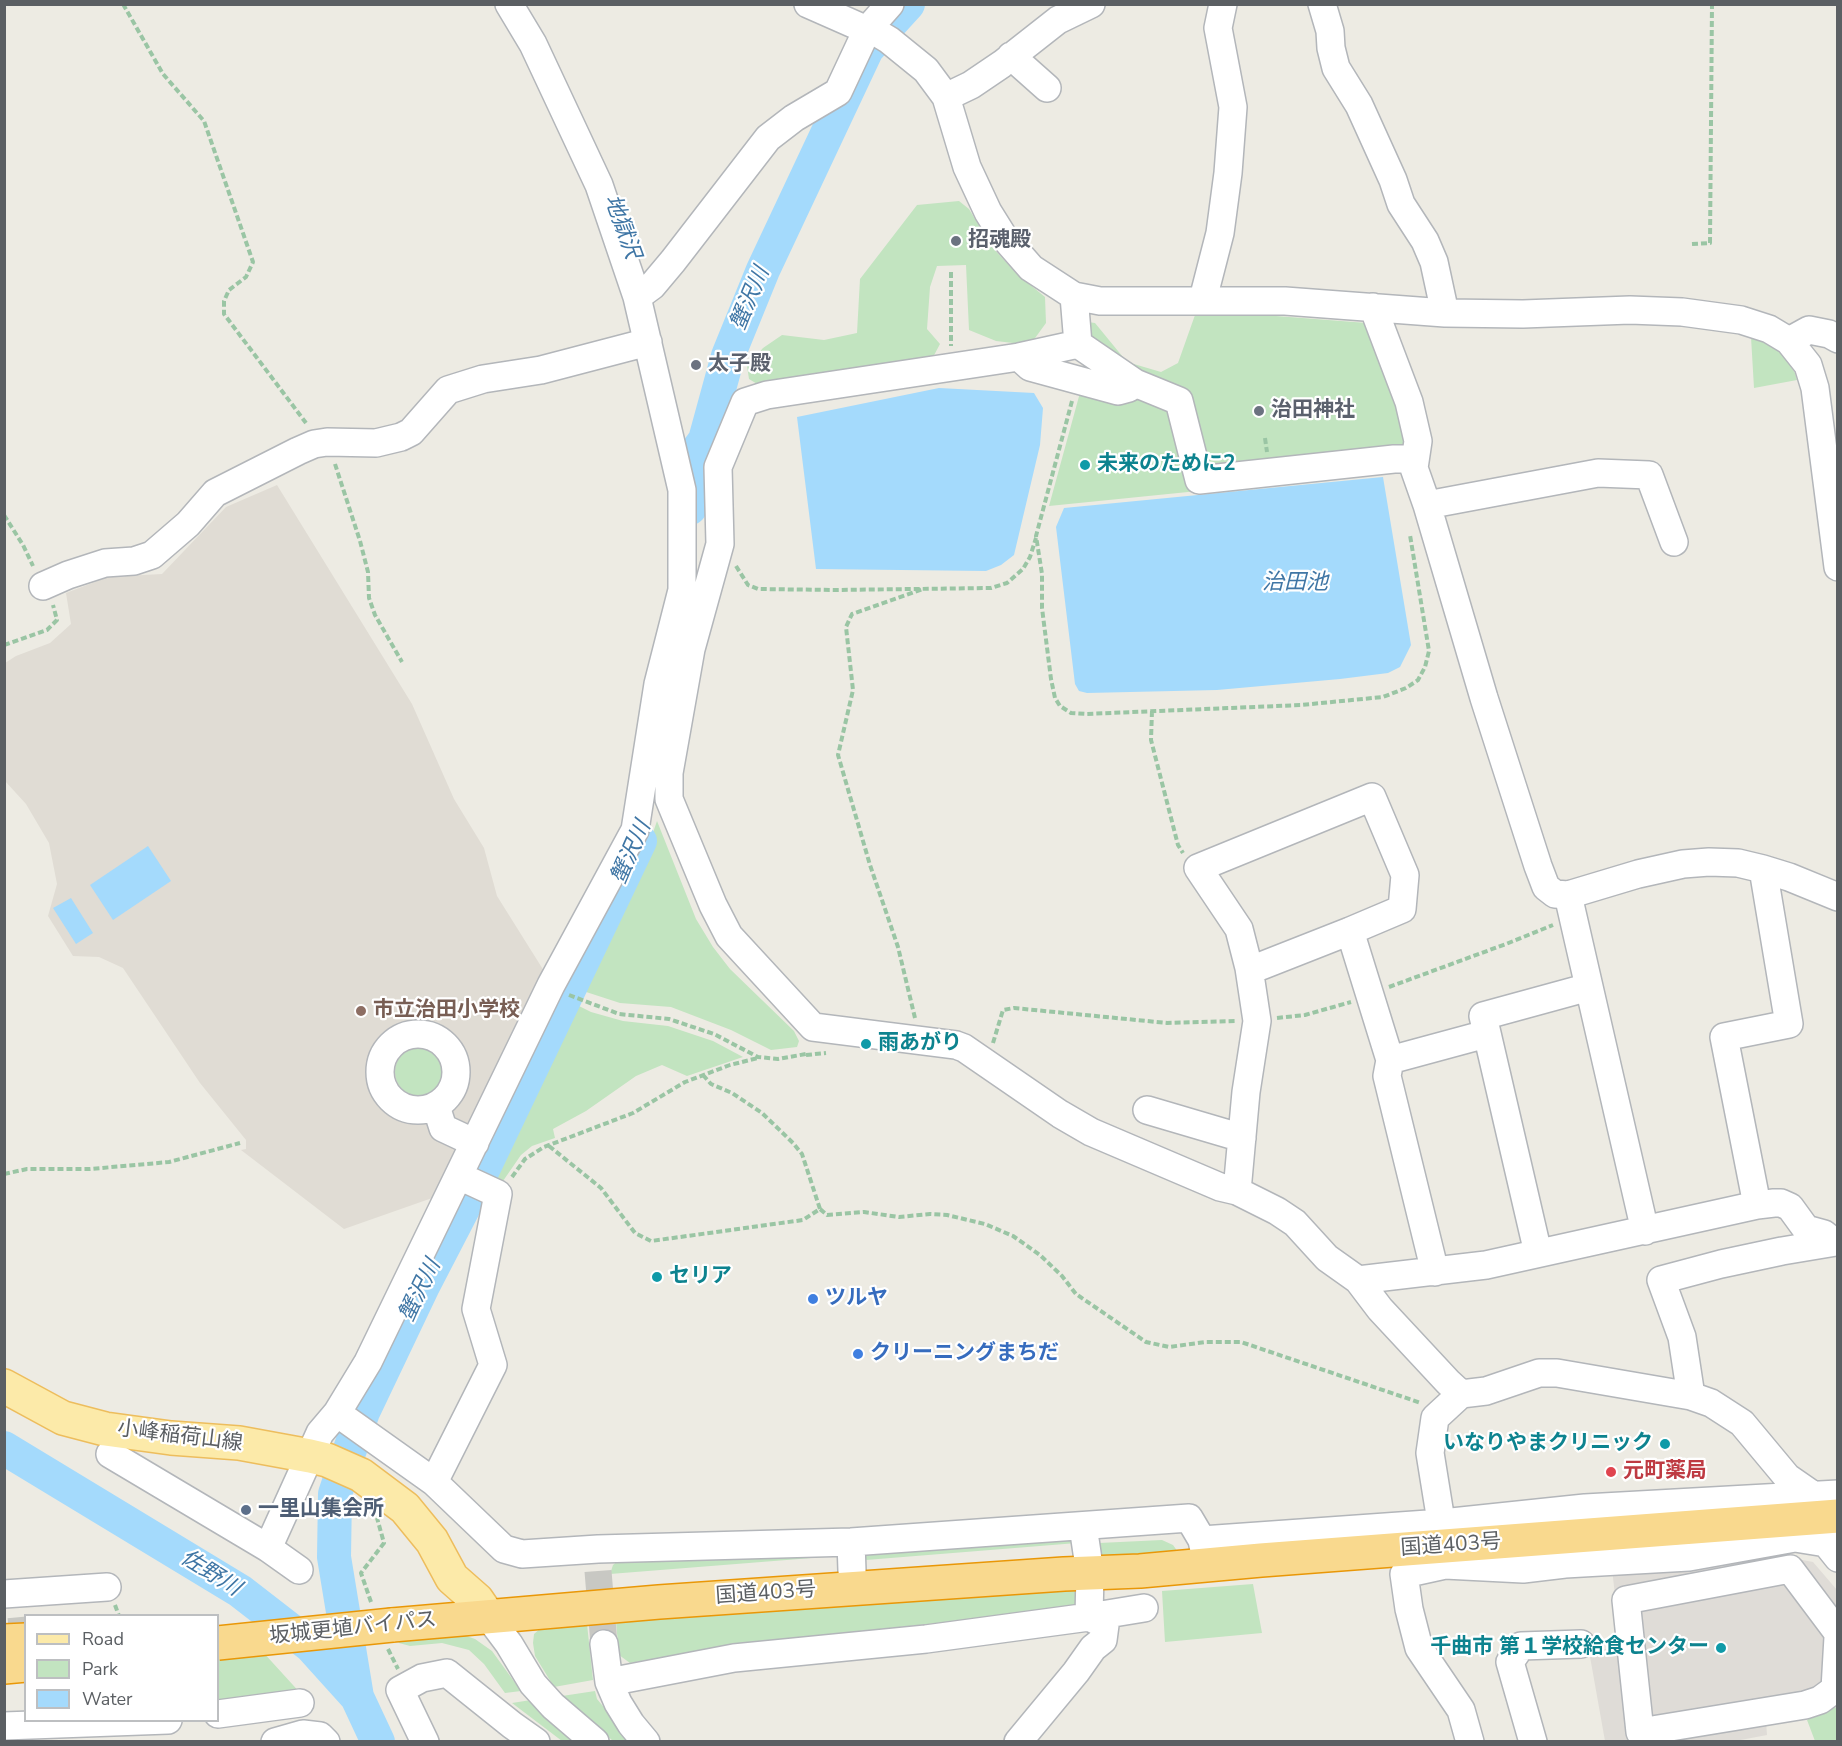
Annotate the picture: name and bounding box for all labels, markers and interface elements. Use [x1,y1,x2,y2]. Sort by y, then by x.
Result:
water label: 地獄沢 [597,191,645,263]
place label: 招魂殿 [968,228,1031,254]
marker: 招魂殿 [949,234,963,248]
water label: 蟹沢川 [726,263,776,335]
place label: 太子殿 [708,352,771,378]
marker: 太子殿 [689,358,703,372]
place label: 治田神社 [1271,398,1355,424]
marker: 治田神社 [1252,404,1266,418]
place label: 未来のために2 [1097,452,1236,478]
marker: 未来のために2 [1078,458,1092,472]
water label: 治田池 [1262,571,1328,597]
water label: 蟹沢川 [607,817,657,889]
place label: 市立治田小学校 [373,998,520,1024]
marker: 市立治田小学校 [354,1004,368,1018]
place label: 雨あがり [878,1031,962,1057]
marker: 雨あがり [859,1037,873,1051]
water label: 蟹沢川 [395,1256,447,1326]
place label: セリア [669,1264,732,1290]
marker: セリア [650,1270,664,1284]
place label: ツルヤ [825,1286,888,1312]
marker: ツルヤ [806,1292,820,1306]
place label: クリーニングまちだ [870,1341,1059,1367]
marker: クリーニングまちだ [851,1347,865,1361]
street label: 小峰稲荷山線 [116,1417,244,1457]
place label: いなりやまクリニック [1443,1431,1653,1457]
marker: いなりやまクリニック [1658,1437,1672,1451]
place label: 元町薬局 [1623,1459,1707,1485]
marker: 元町薬局 [1604,1465,1618,1479]
place label: 一里山集会所 [258,1497,384,1523]
marker: 一里山集会所 [239,1503,253,1517]
street label: 国道403号 [1400,1530,1502,1562]
water label: 佐野川 [175,1545,245,1603]
street label: 国道403号 [715,1578,817,1610]
street label: 坂城更埴バイパス [268,1608,438,1650]
legend [24,1614,219,1722]
text: Road [82,1627,124,1651]
place label: 千曲市 第１学校給食センター [1430,1635,1709,1661]
marker: 千曲市 第１学校給食センター [1714,1641,1728,1655]
text: Park [82,1657,118,1681]
text: Water [82,1687,133,1711]

